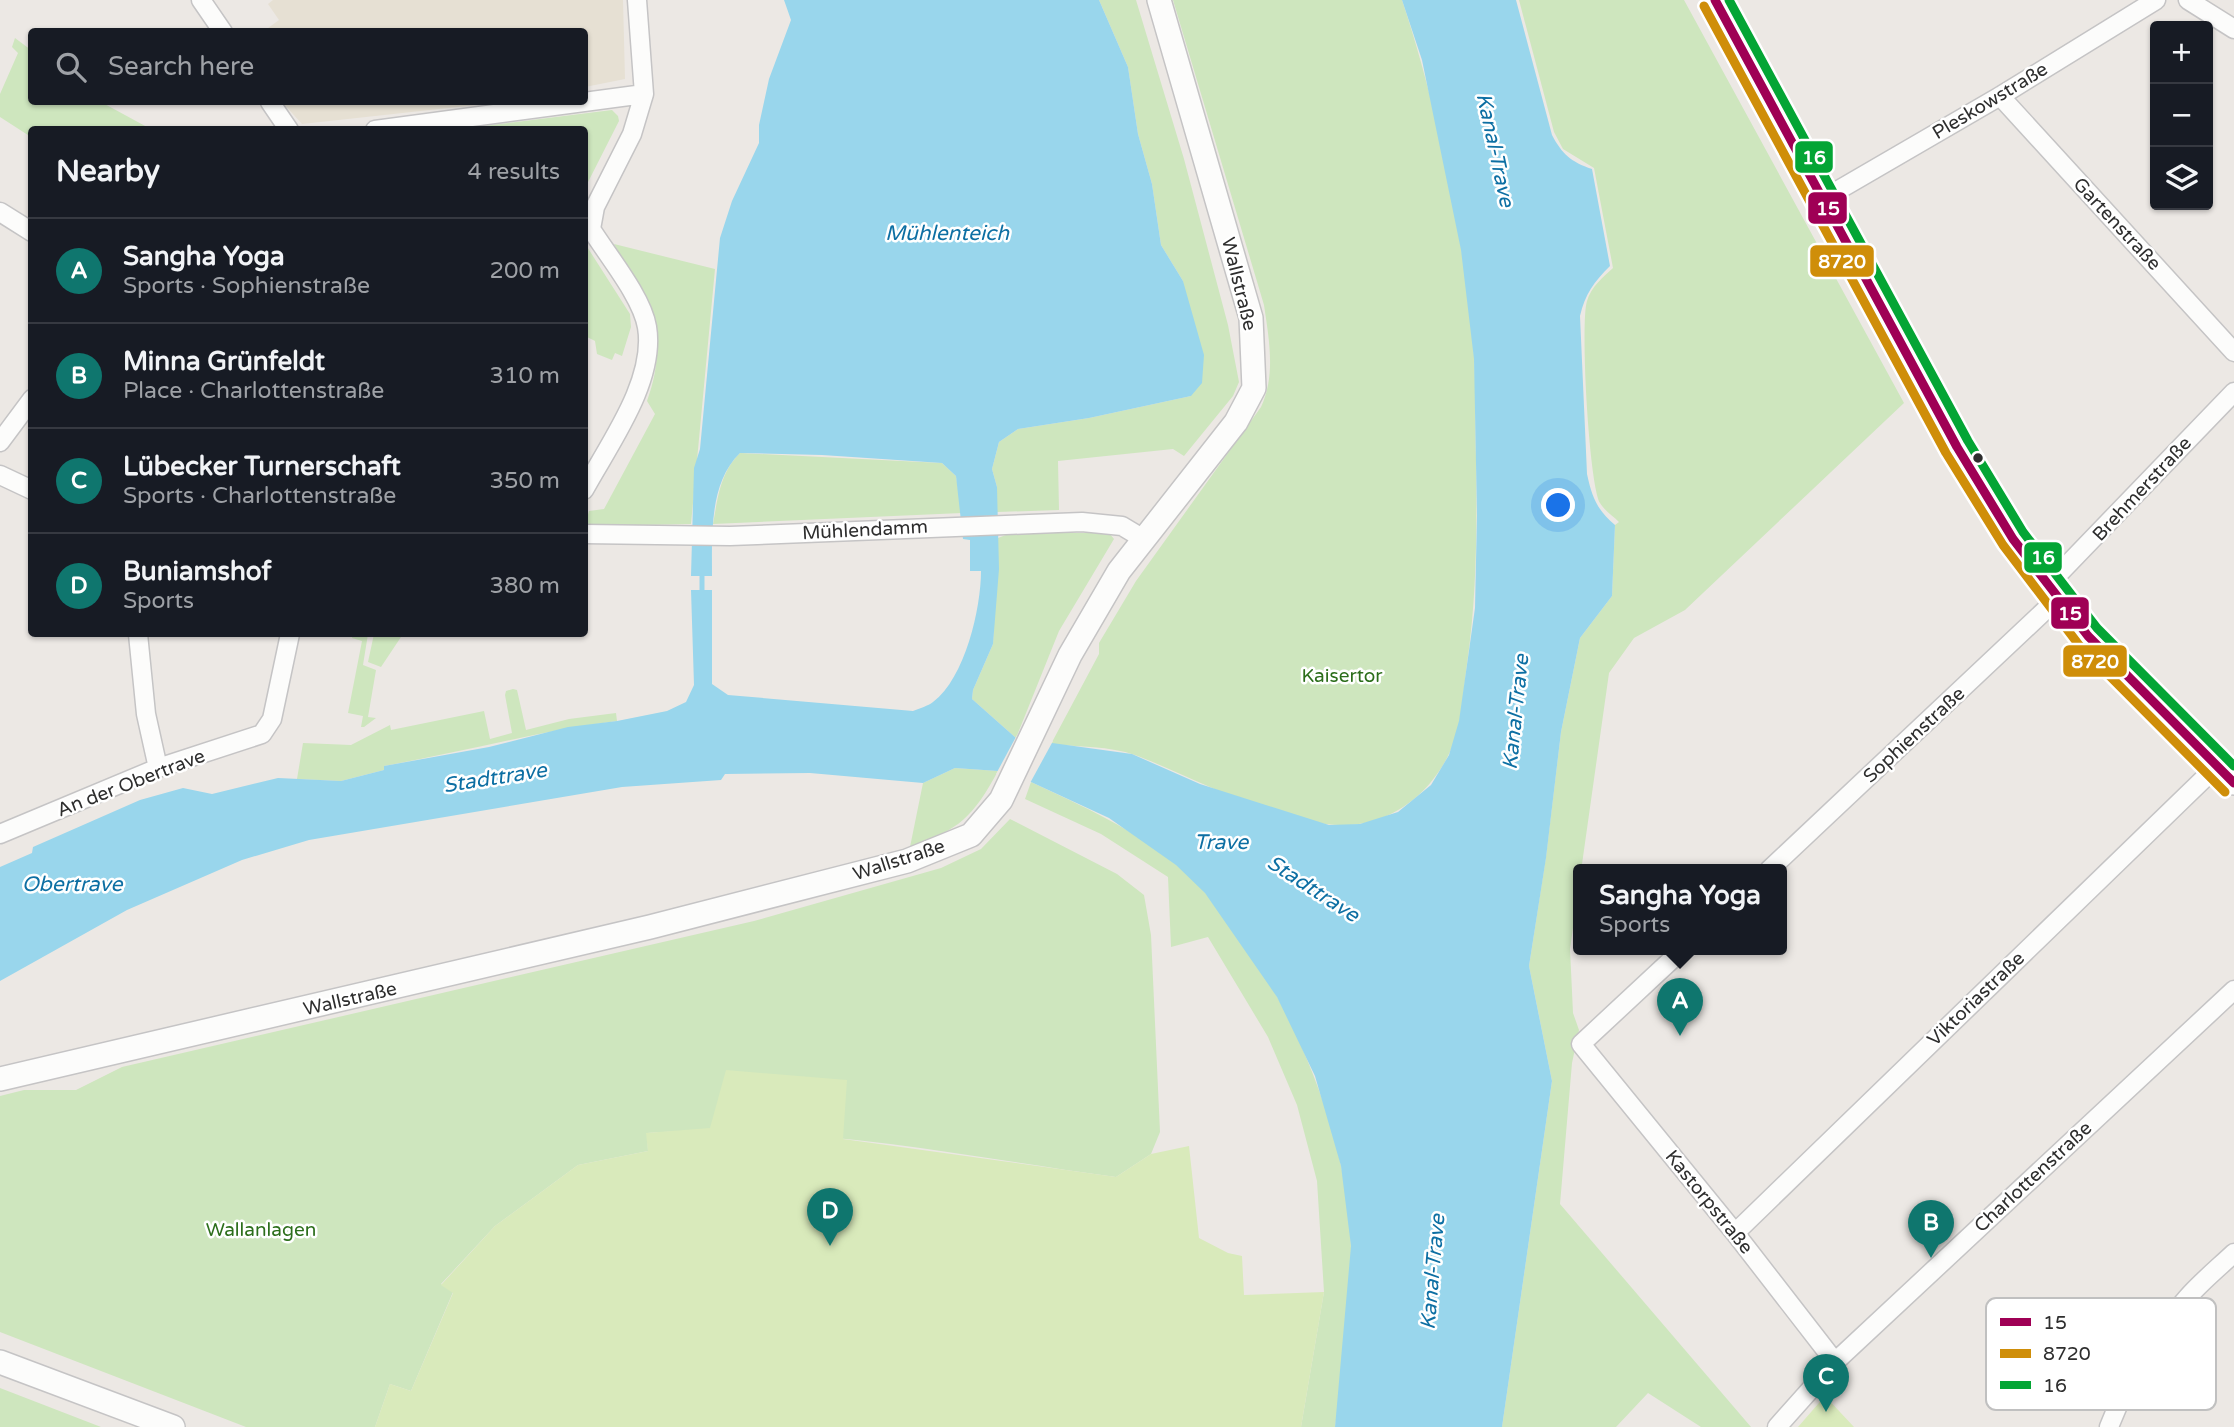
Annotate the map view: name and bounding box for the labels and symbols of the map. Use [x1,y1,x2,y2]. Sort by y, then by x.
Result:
street label: Pleskowstraße [1928,58,2052,144]
water label: Kanal-Trave [1471,91,1519,210]
line badge: 16 [1794,140,1834,174]
text: 16 [1802,147,1826,169]
street label: Gartenstraße [2069,173,2165,275]
line badge: 15 [1807,191,1848,225]
text: 15 [1816,198,1840,220]
water label: Mühlenteich [885,221,1010,246]
street label: Wallstraße [1217,235,1261,333]
line badge: 8720 [1809,244,1875,278]
text: 8720 [1818,251,1866,273]
street label: Brehmerstraße [2088,432,2196,546]
unlabelled marker [1971,451,1985,465]
your location [1541,488,1575,522]
street label: Mühlendamm [802,516,928,544]
line badge: 16 [2023,541,2063,574]
text: 16 [2031,547,2055,569]
line badge: 15 [2050,596,2090,630]
text: 15 [2058,603,2082,625]
line badge: 8720 [2062,644,2128,678]
text: 8720 [2071,651,2119,673]
water label: Kanal-Trave [1498,652,1535,771]
park label: Kaisertor [1301,665,1383,687]
street label: Sophienstraße [1859,682,1969,788]
street label: An der Obertrave [54,745,208,821]
water label: Stadttrave [442,757,549,798]
water label: Trave [1194,830,1249,855]
street label: Wallstraße [850,835,948,885]
water label: Stadttrave [1263,850,1364,928]
water label: Obertrave [22,872,123,897]
street label: Viktoriastraße [1923,947,2029,1051]
street label: Wallstraße [301,978,399,1020]
pin: A [1657,978,1703,1036]
street label: Charlottenstraße [1970,1117,2096,1237]
street label: Kastorpstraße [1660,1146,1758,1258]
pin: D [807,1188,853,1246]
pin: B [1908,1200,1954,1258]
water label: Kanal-Trave [1416,1212,1451,1331]
park label: Wallanlagen [206,1219,316,1241]
legend [1986,1298,2216,1410]
text: 15 [2043,1312,2067,1334]
text: 8720 [2043,1343,2091,1365]
pin: C [1803,1354,1849,1412]
text: 16 [2043,1375,2067,1397]

